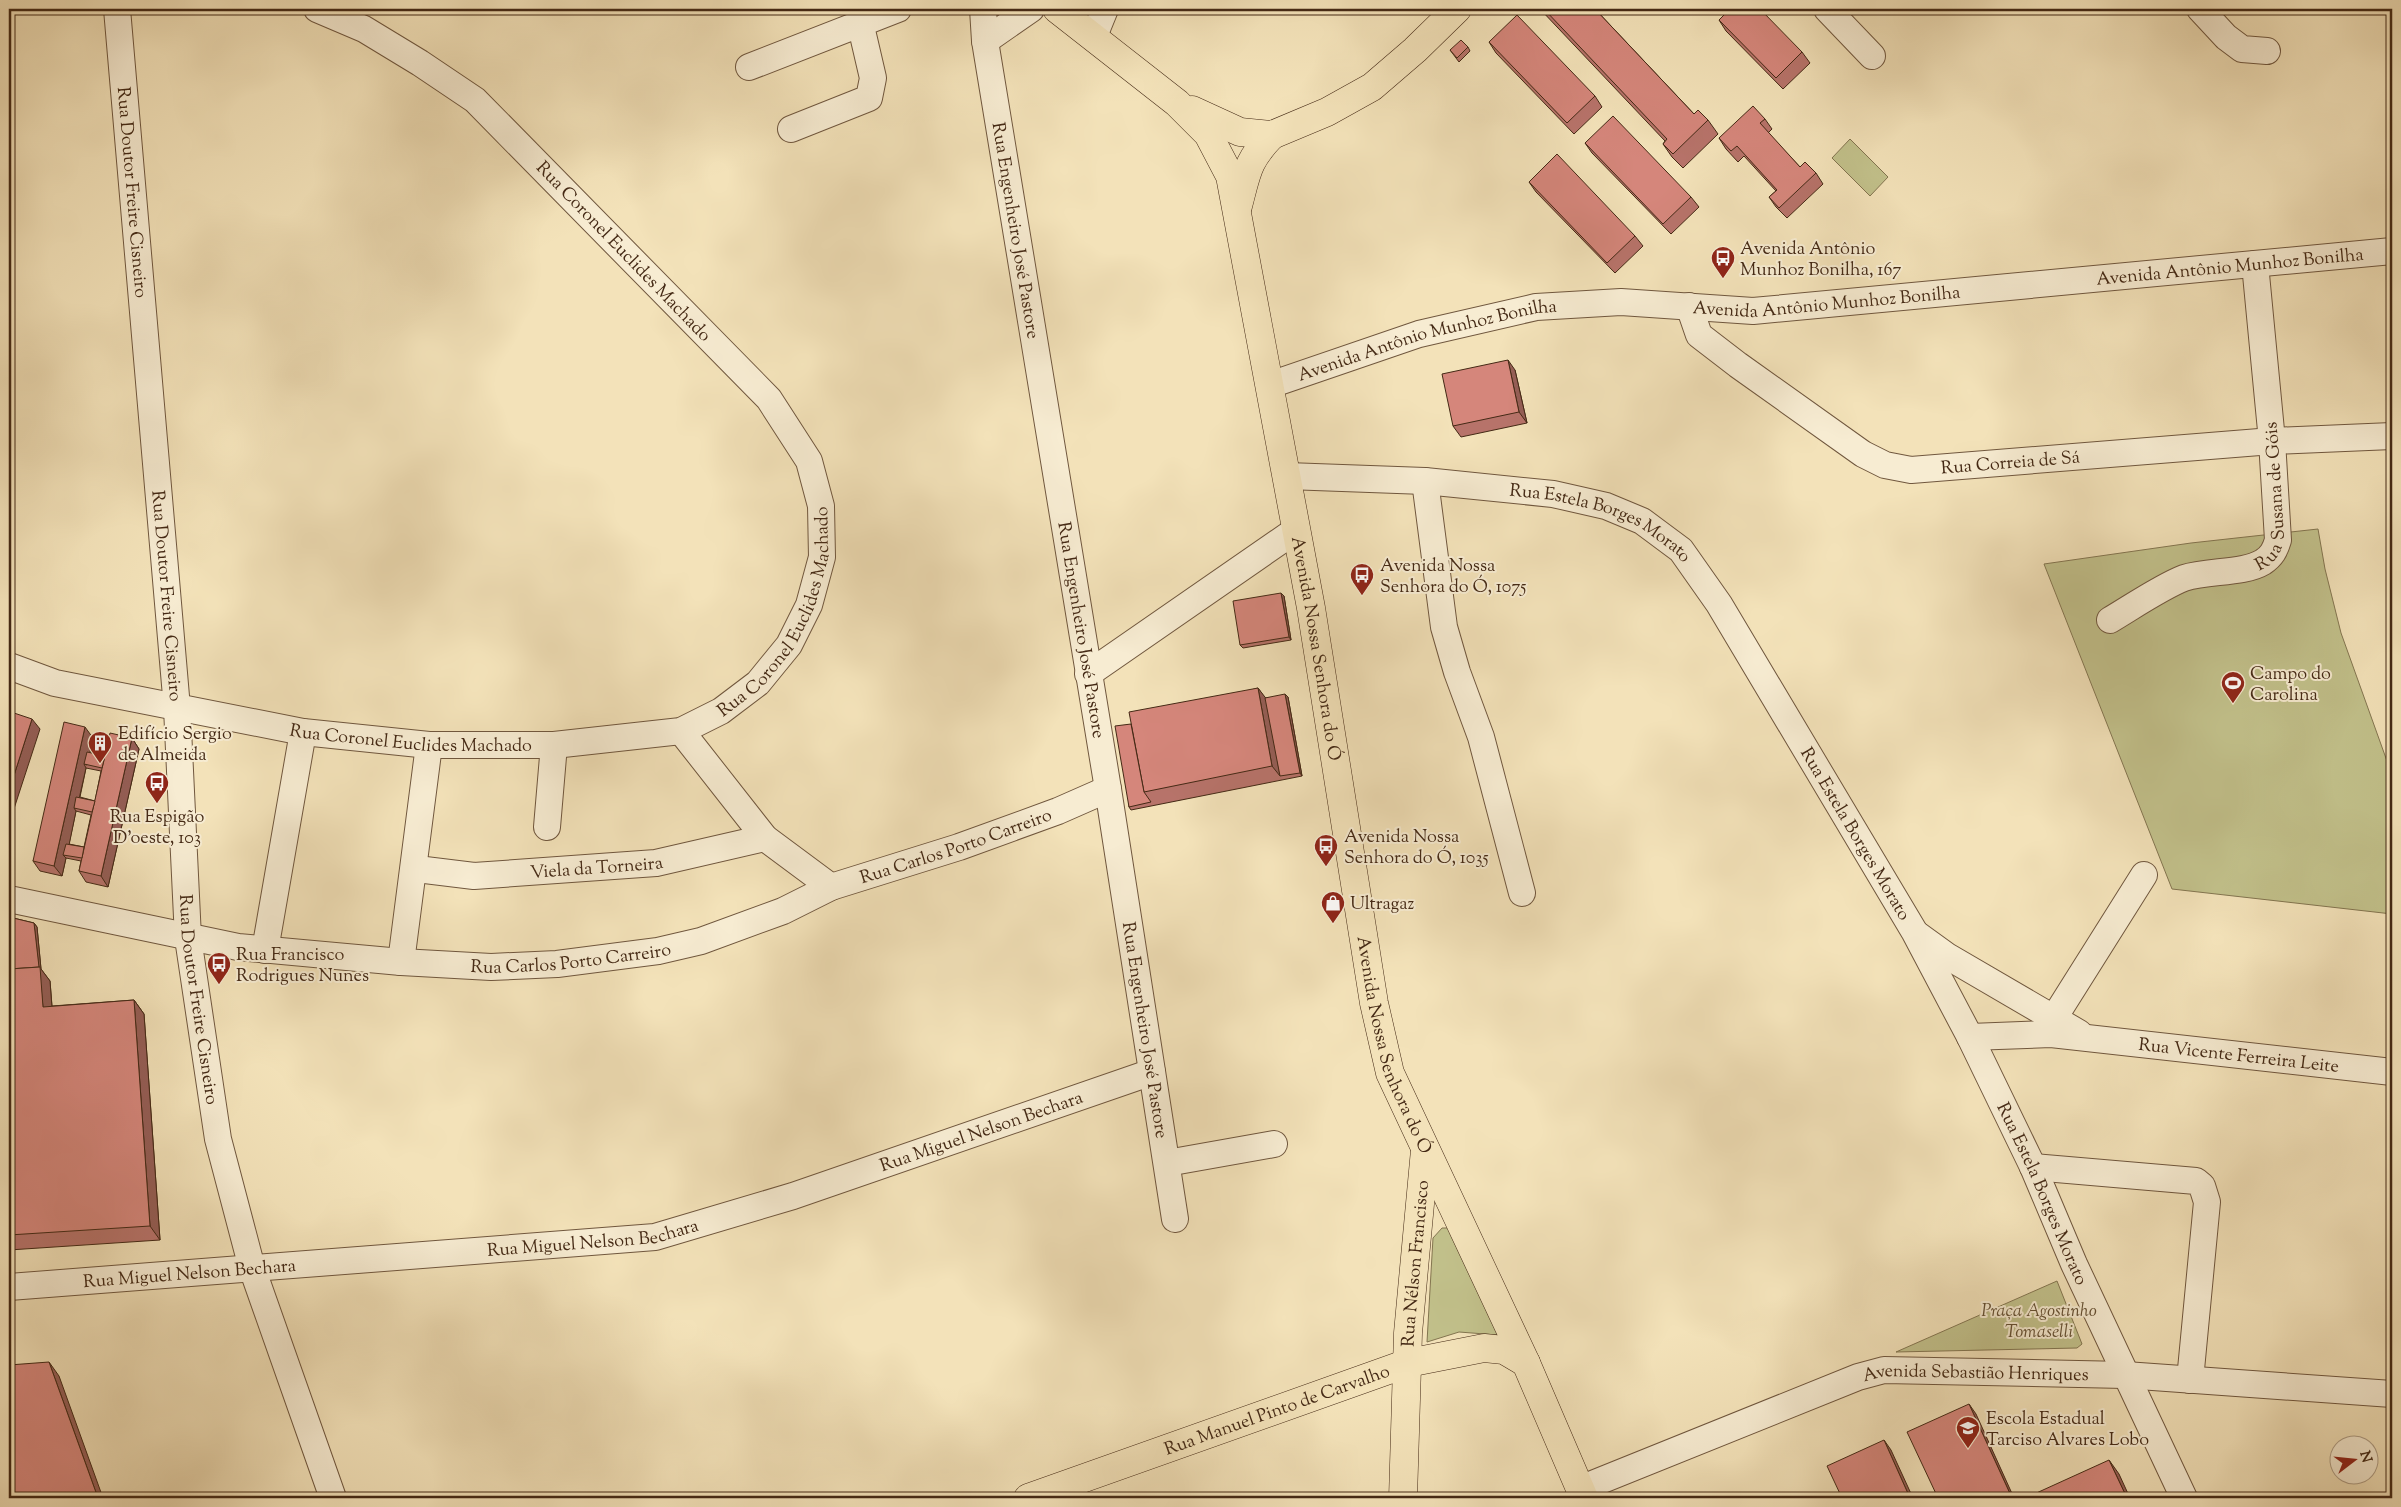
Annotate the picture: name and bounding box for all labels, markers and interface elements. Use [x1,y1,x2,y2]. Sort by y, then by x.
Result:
street label: Rua Doutor Freire Cisneiro [109,86,153,299]
street label: Rua Engenheiro José Pastore [984,120,1045,341]
street label: Rua Coronel Euclides Machado [529,156,716,349]
place label: Avenida Antônio Munhoz Bonilha, 167 [1740,237,1901,284]
street label: Avenida Antônio Munhoz Bonilha [2095,243,2365,294]
bus stop icon: Avenida Antônio Munhoz Bonilha, 167 [1710,245,1736,279]
street label: Avenida Antônio Munhoz Bonilha [1692,281,1962,326]
street label: Avenida Antônio Munhoz Bonilha [1295,295,1558,390]
street label: Rua Susana de Góis [2251,421,2293,579]
street label: Rua Correia de Sá [1940,445,2081,483]
street label: Rua Estela Borges Morato [1508,479,1697,569]
street label: Rua Doutor Freire Cisneiro [143,489,187,703]
street label: Rua Coronel Euclides Machado [712,506,838,724]
street label: Rua Engenheiro José Pastore [1049,520,1110,741]
street label: Avenida Nossa Senhora do Ó [1283,534,1347,763]
place label: Avenida Nossa Senhora do Ó, 1075 [1380,554,1526,601]
bus stop icon: Avenida Nossa Senhora do Ó, 1075 [1349,562,1375,596]
place label: Campo do Carolina [2250,662,2331,709]
sports icon: Campo do Carolina [2220,670,2246,704]
street label: Rua Coronel Euclides Machado [287,719,532,760]
place label: Edifício Sergio de Almeida [118,722,232,769]
building icon: Edifício Sergio de Almeida [87,730,113,764]
street label: Rua Estela Borges Morato [1792,743,1916,926]
bus stop icon: Rua Espigão D'oeste, 103 [144,770,170,804]
street label: Rua Carlos Porto Carreiro [857,803,1056,892]
place label: Rua Espigão D'oeste, 103 [110,805,204,852]
place label: Avenida Nossa Senhora do Ó, 1035 [1344,825,1489,872]
bus stop icon: Avenida Nossa Senhora do Ó, 1035 [1313,833,1339,867]
street label: Viela da Torneira [529,851,666,887]
shop icon: Ultragaz [1320,890,1346,924]
place label: Ultragaz [1350,892,1415,918]
street label: Rua Doutor Freire Cisneiro [171,894,224,1107]
street label: Rua Engenheiro José Pastore [1114,920,1173,1141]
street label: Avenida Nossa Senhora do Ó [1349,934,1438,1159]
street label: Rua Carlos Porto Carreiro [470,937,674,982]
place label: Rua Francisco Rodrigues Nunes [236,943,369,990]
bus stop icon: Rua Francisco Rodrigues Nunes [206,951,232,985]
street label: Rua Vicente Ferreira Leite [2137,1033,2340,1081]
street label: Rua Miguel Nelson Bechara [877,1086,1087,1180]
street label: Rua Estela Borges Morato [1989,1099,2093,1290]
street label: Rua Nélson Francisco [1397,1179,1437,1347]
street label: Rua Miguel Nelson Bechara [486,1214,702,1265]
street label: Rua Miguel Nelson Bechara [82,1254,297,1296]
park label: Praça Agostinho Tomaselli [1981,1299,2097,1346]
street label: Rua Manuel Pinto de Carvalho [1161,1359,1394,1464]
street label: Avenida Sebastião Henriques [1860,1359,2089,1390]
place label: Escola Estadual Tarciso Alvares Lobo [1986,1407,2149,1454]
school or university icon: Escola Estadual Tarciso Alvares Lobo [1955,1415,1981,1449]
north arrow [2328,1434,2378,1484]
text: N [2353,1449,2376,1465]

